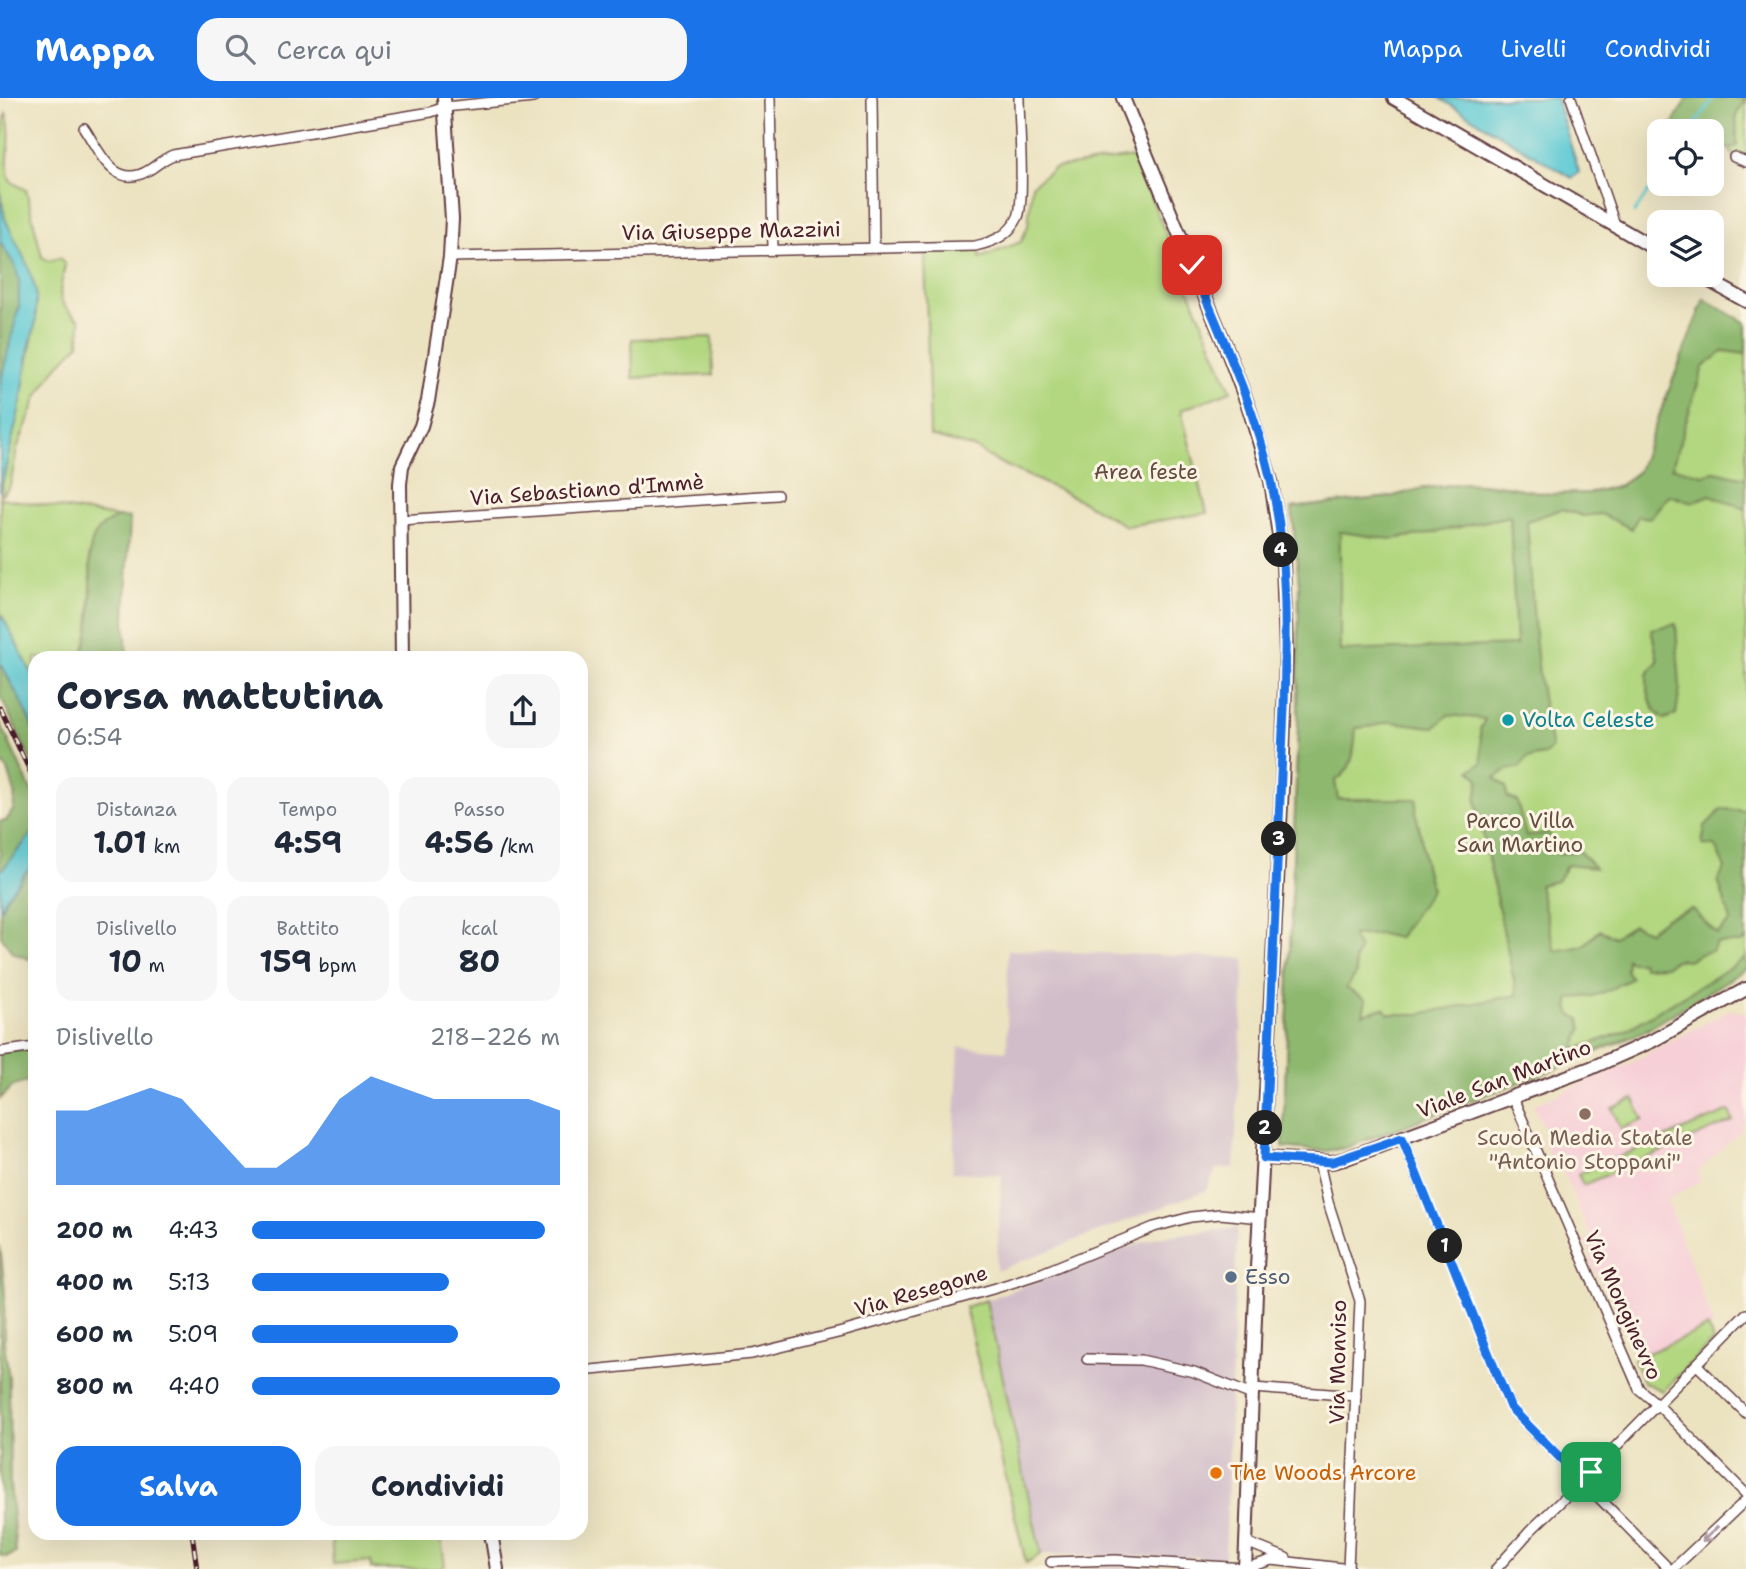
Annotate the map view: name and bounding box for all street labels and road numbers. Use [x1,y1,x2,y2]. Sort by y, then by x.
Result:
street label: Via Giuseppe Mazzini [621,215,841,247]
street label: Via Sebastiano d'Immè [469,468,705,512]
street label: Viale San Martino [1413,1033,1595,1125]
street label: Via Monginevro [1577,1226,1669,1384]
street label: Via Resegone [851,1259,991,1323]
street label: Via Monviso [1323,1299,1353,1425]

